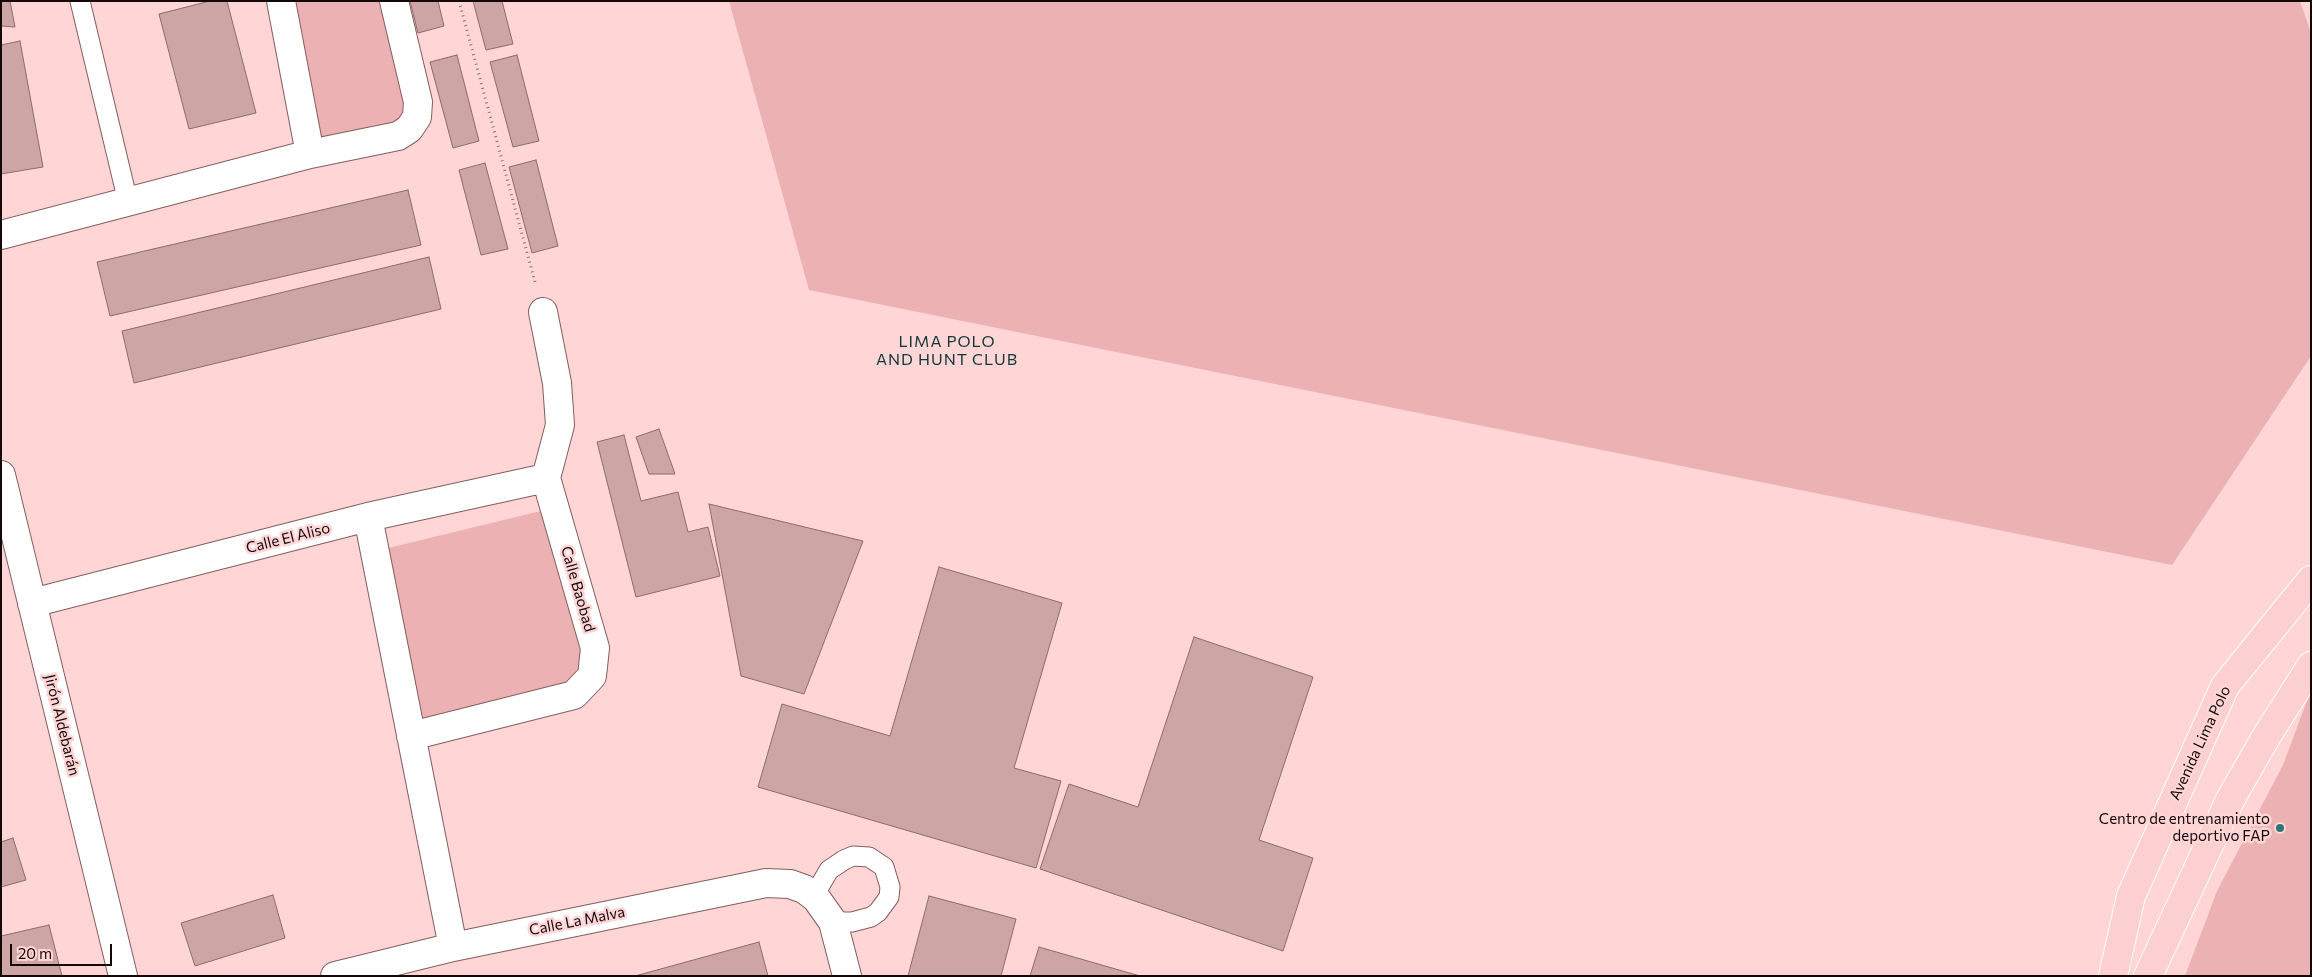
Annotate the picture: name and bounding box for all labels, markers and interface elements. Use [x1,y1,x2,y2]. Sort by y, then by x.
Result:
district label: LIMA POLO AND HUNT CLUB [874,332,1020,370]
street label: Calle El Aliso [244,519,332,557]
street label: Calle Baobad [557,544,599,634]
street label: Jirón Aldebarán [41,672,83,778]
street label: Avenida Lima Polo [2166,683,2234,803]
place label: Centro de entrenamiento deportivo FAP [2099,810,2270,845]
marker: Centro de entrenamiento deportivo FAP [2274,822,2286,834]
street label: Calle La Malva [528,903,626,939]
scale bar [12,934,115,966]
text: 20 m [18,944,52,962]

